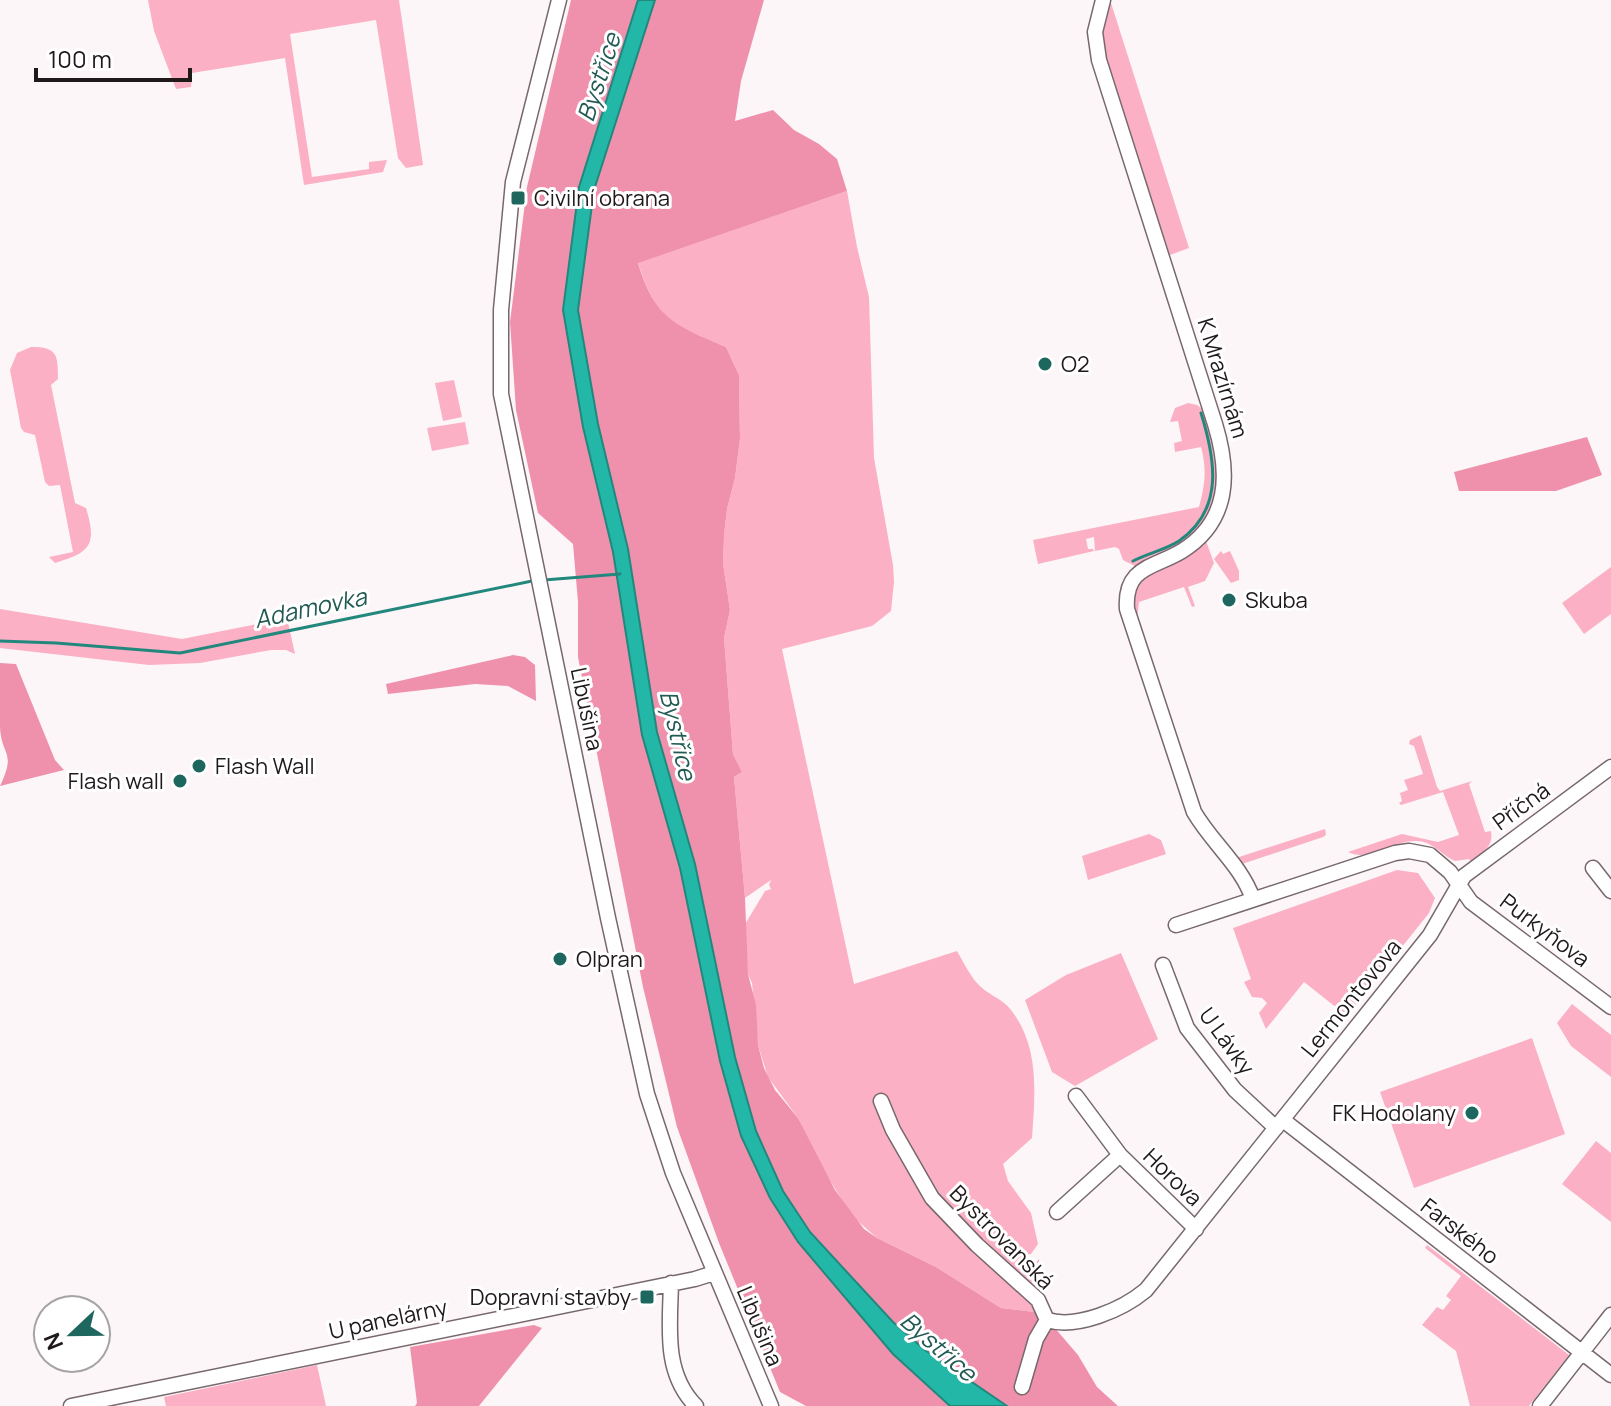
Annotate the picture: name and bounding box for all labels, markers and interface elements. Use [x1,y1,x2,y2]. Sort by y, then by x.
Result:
water label: Bystřice [568,27,628,125]
scale bar [36,32,190,82]
text: 100 m [48,42,112,75]
place label: Civilní obrana [534,183,670,213]
marker: Civilní obrana [509,189,527,207]
street label: K Mrazírnám [1191,314,1255,442]
place label: O2 [1061,349,1089,379]
marker: O2 [1036,355,1054,373]
water label: Adamovka [251,579,371,635]
place label: Skuba [1245,585,1308,615]
marker: Skuba [1220,591,1238,609]
street label: Libušina [564,665,610,753]
water label: Bystřice [653,687,706,785]
place label: Flash Wall [215,751,315,781]
marker: Flash Wall [190,757,208,775]
place label: Flash wall [68,766,164,796]
marker: Flash wall [171,772,189,790]
street label: Příčná [1486,775,1556,837]
street label: Purkyňova [1494,886,1596,974]
street label: Lermontovova [1294,933,1408,1063]
place label: Olpran [576,944,643,974]
marker: Olpran [551,950,569,968]
street label: U Lávky [1192,1001,1262,1081]
place label: FK Hodolany [1332,1098,1456,1128]
marker: FK Hodolany [1463,1104,1481,1122]
street label: Horova [1137,1142,1209,1212]
street label: Bystrovanská [943,1178,1061,1296]
street label: Farského [1415,1191,1505,1271]
street label: Libušina [730,1281,790,1371]
place label: Dopravní stavby [470,1282,631,1312]
marker: Dopravní stavby [638,1288,656,1306]
street label: U panelárny [326,1292,450,1346]
north arrow [32,1294,112,1374]
water label: Bystřice [894,1304,986,1390]
text: N [37,1329,70,1354]

